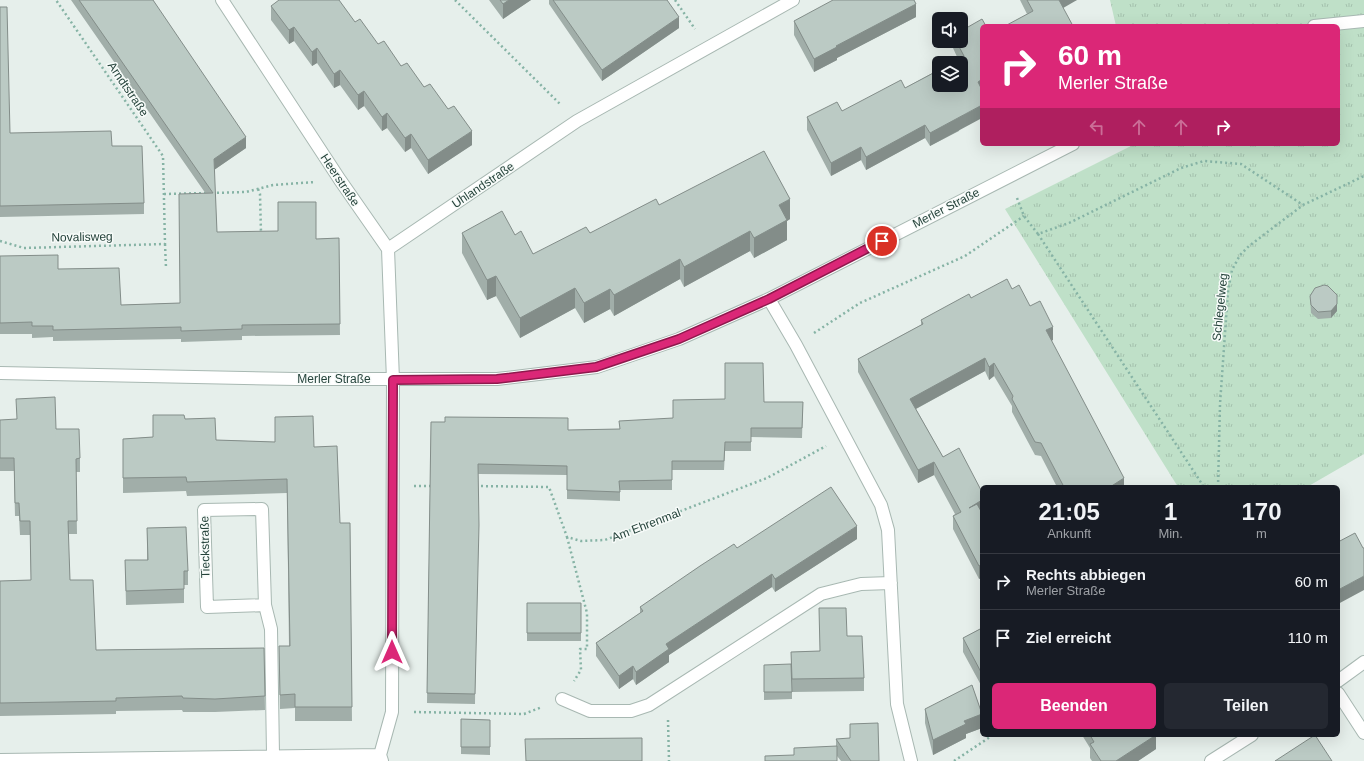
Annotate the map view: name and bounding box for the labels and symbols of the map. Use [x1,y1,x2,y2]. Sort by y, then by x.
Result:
street label: Arndtstraße [105,59,152,119]
street label: Heerstraße [317,151,363,209]
street label: Uhlandstraße [449,159,517,211]
street label: Merler Straße [910,185,982,231]
pin [865,224,899,258]
street label: Novalisweg [51,229,113,245]
street label: Schlegelweg [1209,272,1231,342]
street label: Merler Straße [297,372,371,386]
street label: Am Ehrenmal [610,505,682,545]
street label: Tieckstraße [197,515,213,578]
position arrow [371,631,413,673]

